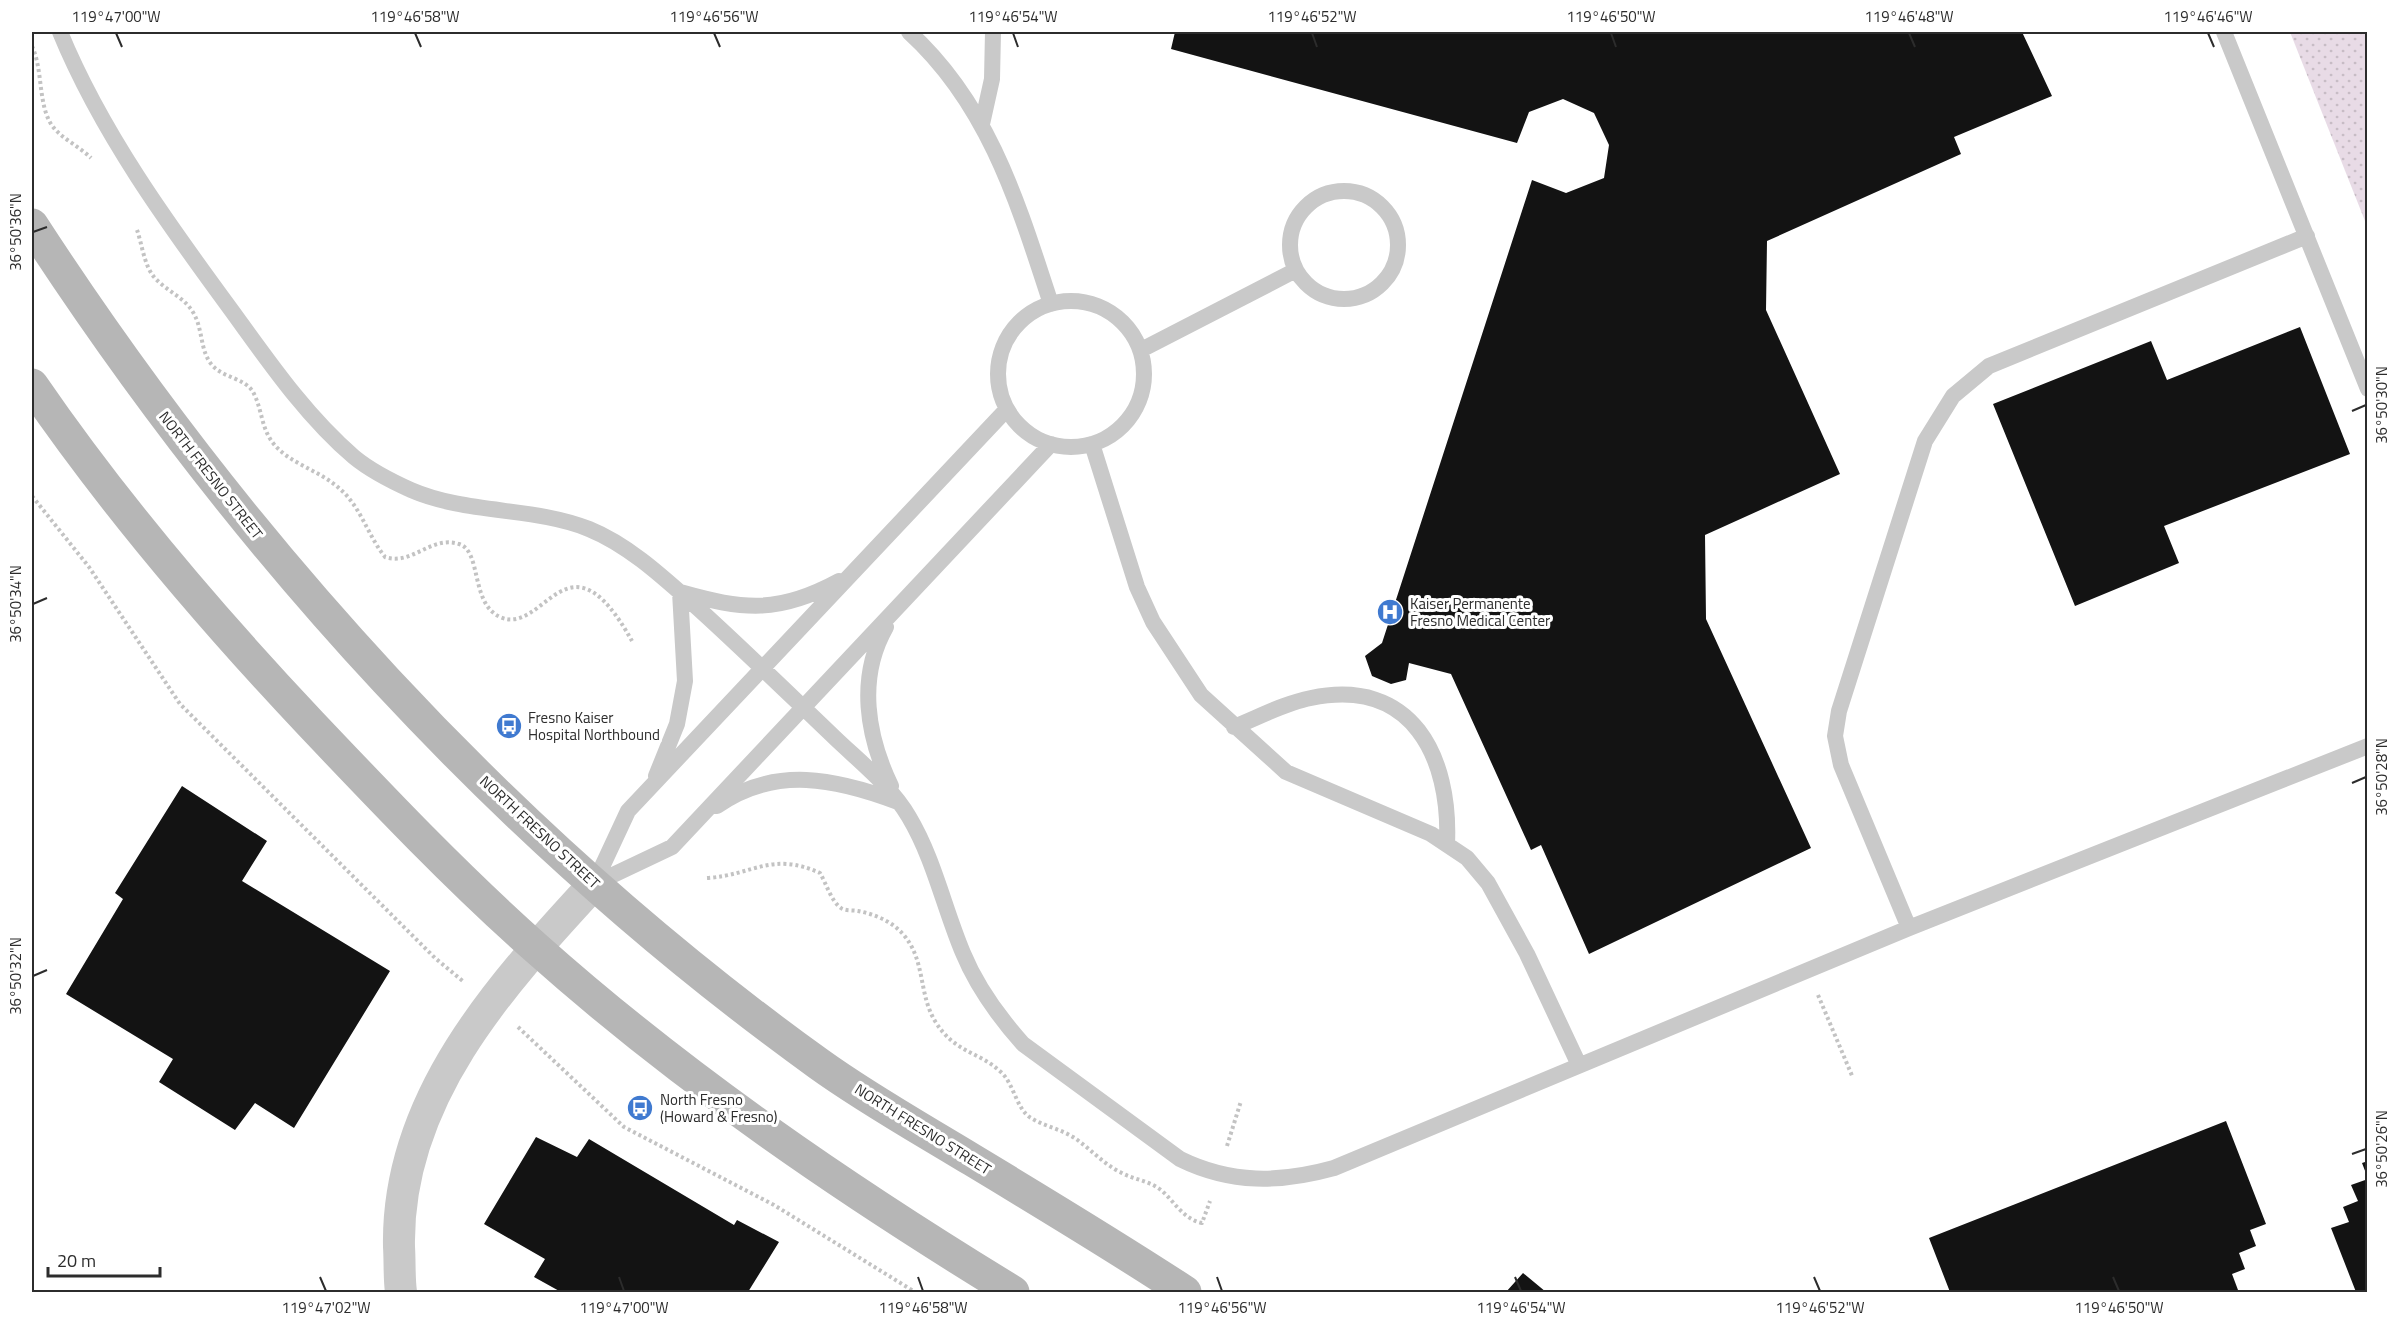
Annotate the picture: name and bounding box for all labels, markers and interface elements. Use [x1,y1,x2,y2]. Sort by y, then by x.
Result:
text: 119°47'00"W [71,5,161,28]
text: 119°46'58"W [370,5,460,28]
text: 119°46'56"W [669,5,759,28]
text: 119°46'54"W [968,5,1058,28]
text: 119°46'52"W [1267,5,1357,28]
text: 119°46'50"W [1566,5,1656,28]
text: 119°46'48"W [1864,5,1954,28]
text: 119°46'46"W [2163,5,2253,28]
text: 36°50'36"N [4,193,27,271]
text: 36°50'30"N [2370,366,2393,444]
street label: NORTH FRESNO STREET [154,406,268,544]
text: 36°50'34"N [4,565,27,643]
place label: Kaiser Permanente Fresno Medical Center [1410,592,1550,632]
hospital icon: Kaiser Permanente Fresno Medical Center [1375,597,1405,627]
place label: Fresno Kaiser Hospital Northbound [528,706,660,746]
bus stop icon: Fresno Kaiser Hospital Northbound [494,711,524,741]
text: 36°50'28"N [2370,738,2393,816]
street label: NORTH FRESNO STREET [475,770,605,894]
text: 36°50'32"N [4,937,27,1015]
street label: NORTH FRESNO STREET [850,1078,996,1180]
place label: North Fresno (Howard & Fresno) [660,1088,777,1128]
bus stop icon: North Fresno (Howard & Fresno) [625,1093,655,1123]
text: 36°50'26"N [2370,1110,2393,1188]
scale bar [48,1240,160,1278]
text: 20 m [57,1247,96,1274]
text: 119°47'02"W [281,1296,371,1319]
text: 119°47'00"W [579,1296,669,1319]
text: 119°46'58"W [878,1296,968,1319]
text: 119°46'56"W [1177,1296,1267,1319]
text: 119°46'54"W [1476,1296,1566,1319]
text: 119°46'52"W [1775,1296,1865,1319]
text: 119°46'50"W [2074,1296,2164,1319]

